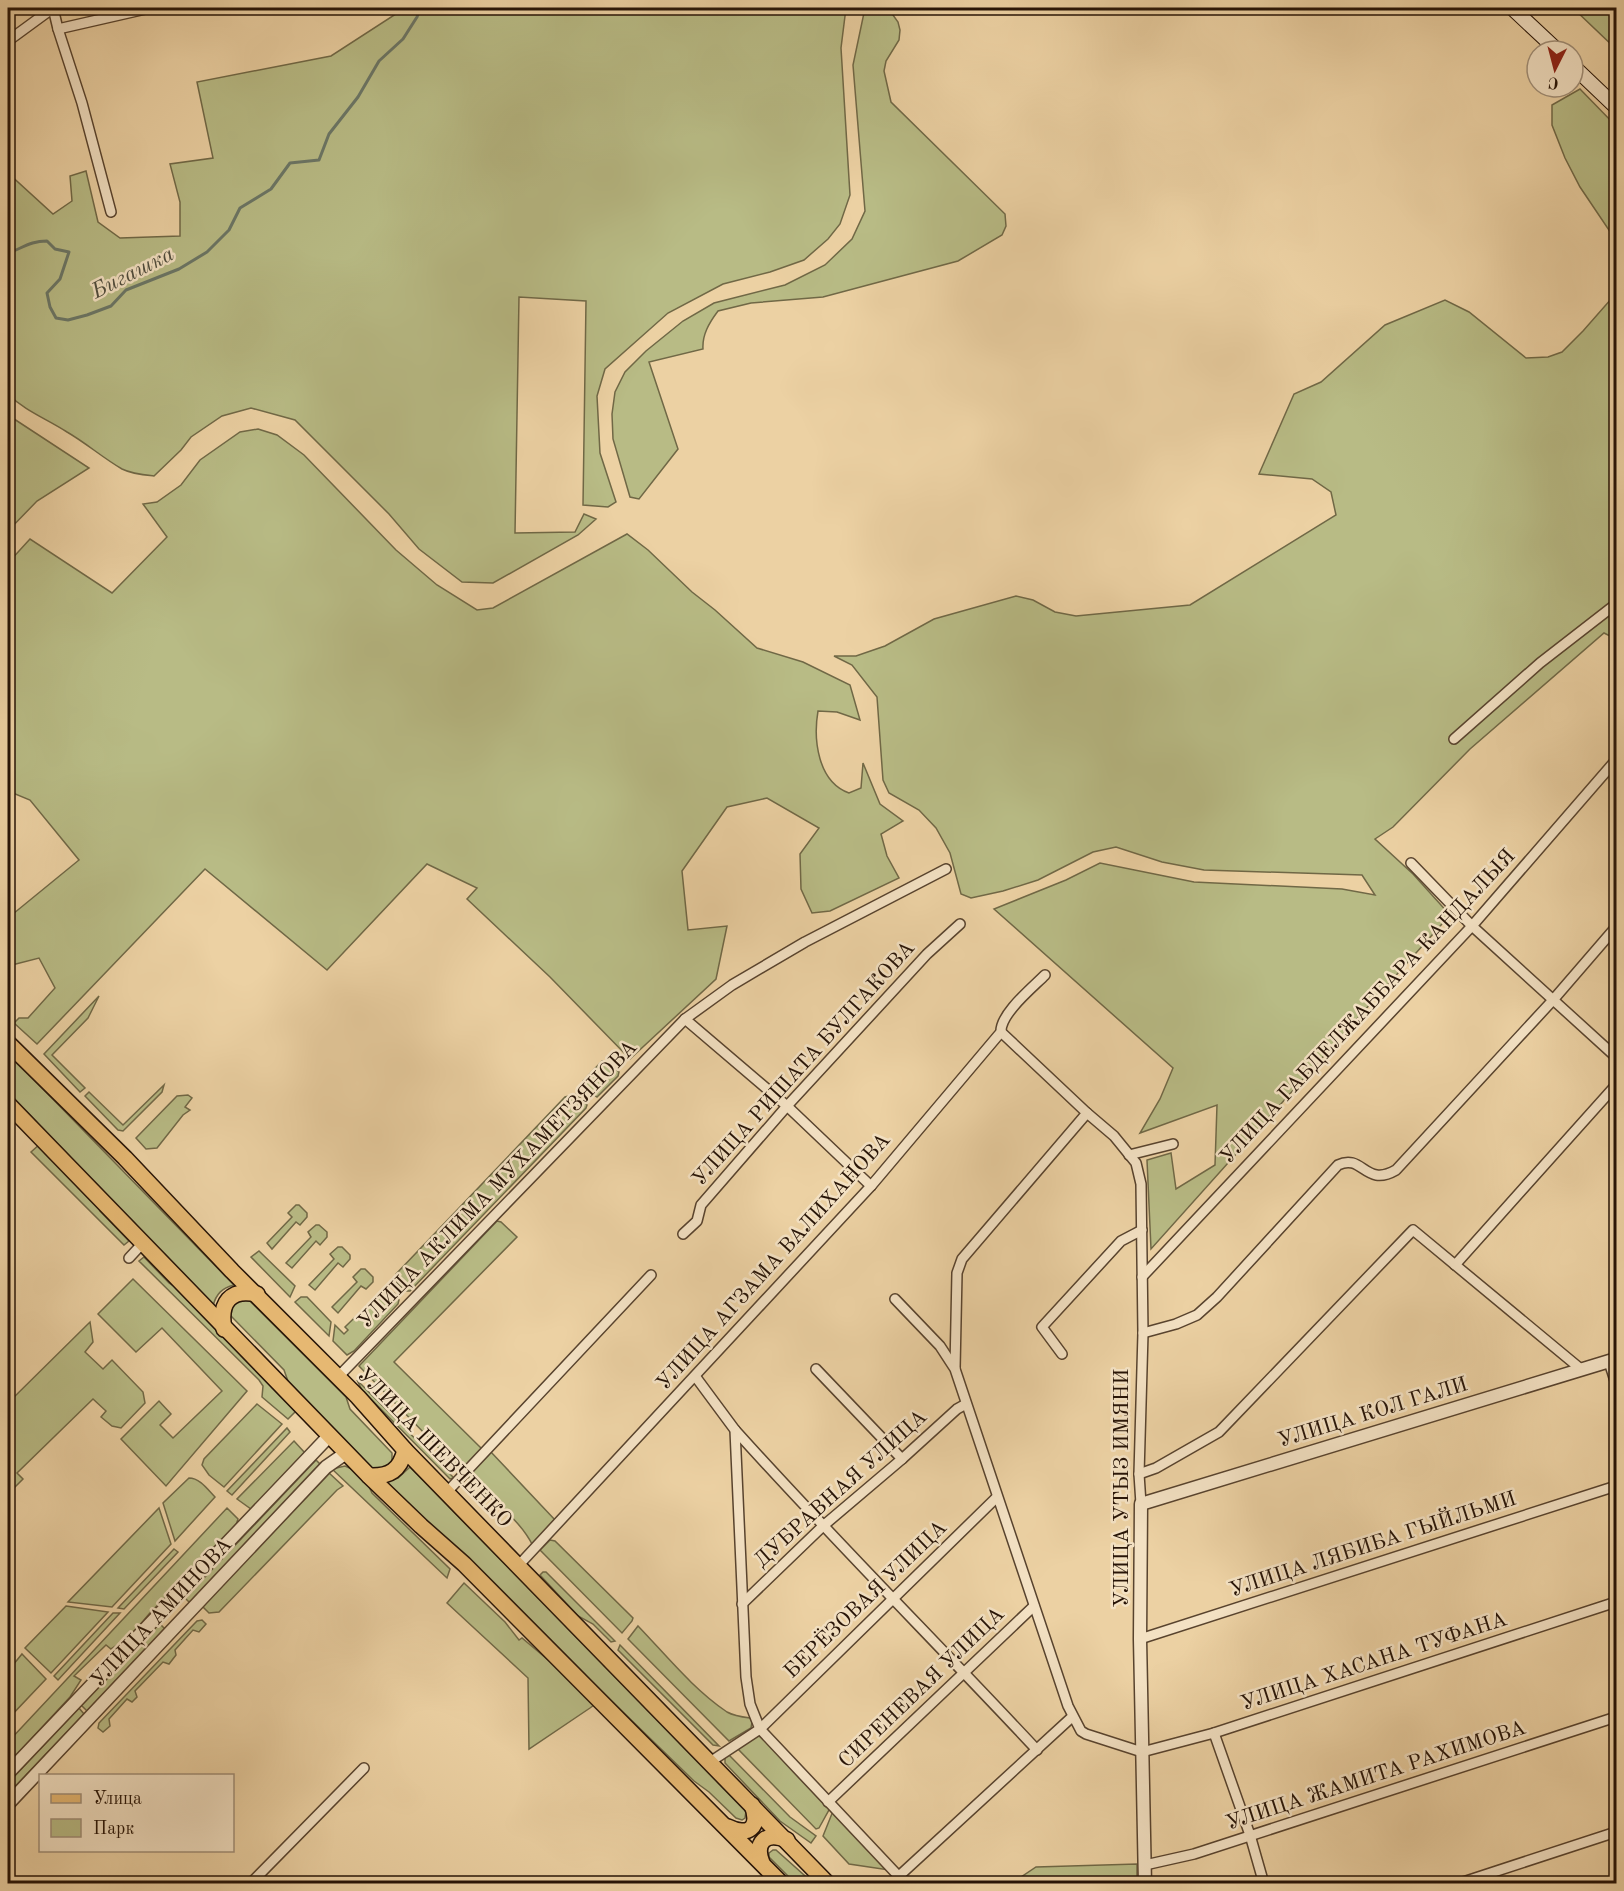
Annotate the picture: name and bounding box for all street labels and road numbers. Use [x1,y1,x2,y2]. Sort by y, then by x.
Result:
street label: УЛИЦА ГАБДЕЛЖАББАРА КАНДАЛЫЯ [1216,846,1520,1168]
street label: УЛИЦА РИШАТА БУЛГАКОВА [689,938,919,1190]
street label: УЛИЦА АКЛИМА МУХАМЕТЗЯНОВА [354,1037,642,1333]
street label: УЛИЦА АГЗАМА ВАЛИХАНОВА [653,1129,895,1395]
street label: УЛИЦА ШЕВЧЕНКО [352,1364,516,1532]
street label: УЛИЦА УТЫЗ ИМЯНИ [1112,1369,1133,1607]
street label: УЛИЦА КОЛ ГАЛИ [1276,1374,1470,1452]
street label: ДУБРАВНАЯ УЛИЦА [751,1406,931,1572]
street label: УЛИЦА ЛЯБИБА ГЫЙЛЬМИ [1225,1484,1519,1601]
street label: БЕРЁЗОВАЯ УЛИЦА [778,1514,951,1683]
street label: УЛИЦА АМИНОВА [87,1534,237,1692]
street label: СИРЕНЕВАЯ УЛИЦА [835,1604,1009,1772]
street label: УЛИЦА ХАСАНА ТУФАНА [1238,1609,1510,1715]
street label: УЛИЦА ЖАМИТА РАХИМОВА [1223,1718,1529,1834]

